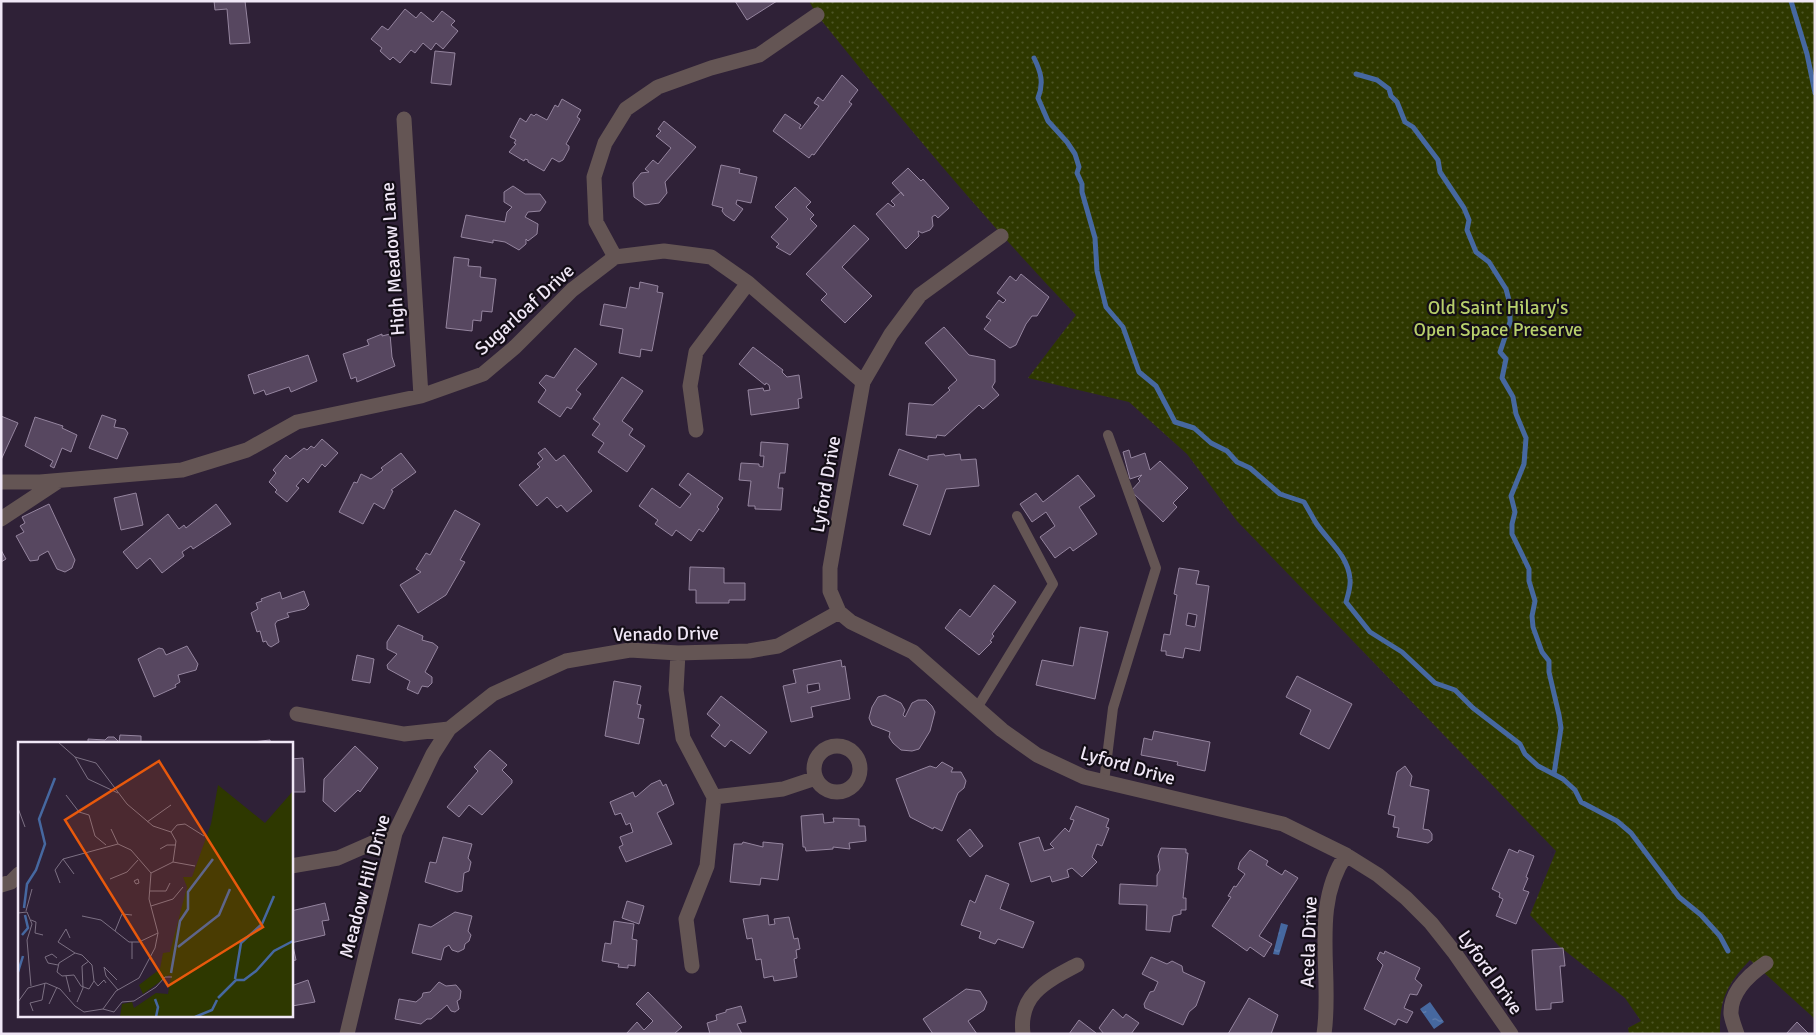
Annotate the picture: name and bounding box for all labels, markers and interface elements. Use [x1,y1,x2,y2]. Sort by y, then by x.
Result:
street label: High Meadow Lane [376,181,410,337]
street label: Sugarloaf Drive [470,259,579,361]
park label: Old Saint Hilary's Open Space Preserve [1413,296,1583,342]
street label: Lyford Drive [806,434,846,534]
street label: Venado Drive [613,621,719,647]
street label: Lyford Drive [1077,741,1178,791]
inset map [18,742,292,1018]
street label: Meadow Hill Drive [334,812,396,961]
street label: Acela Drive [1295,896,1323,988]
street label: Lyford Drive [1452,926,1528,1020]

